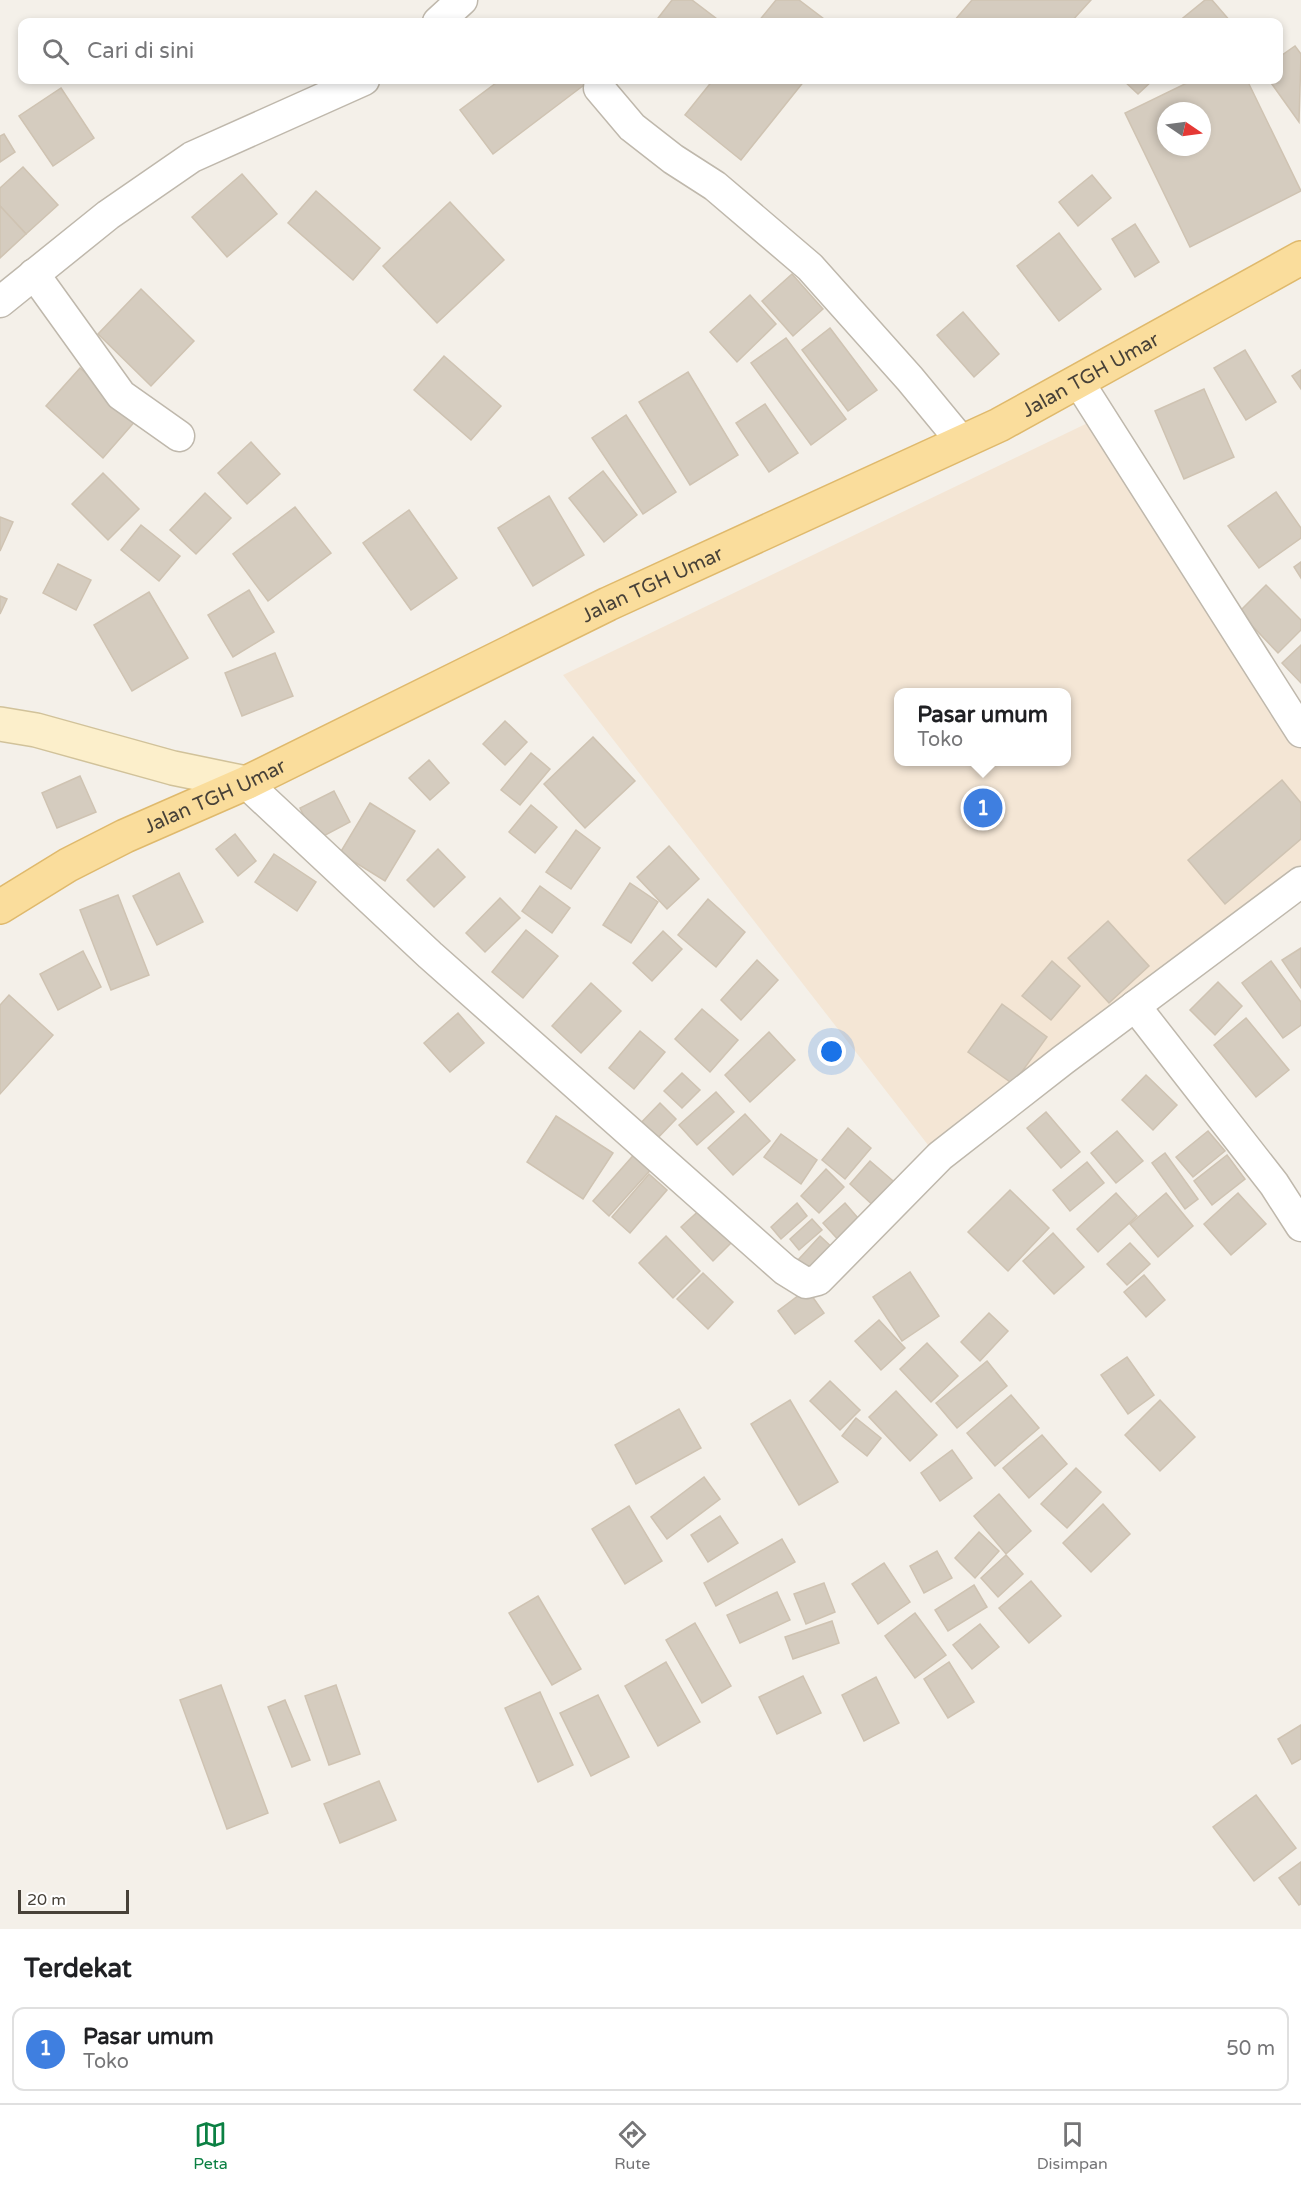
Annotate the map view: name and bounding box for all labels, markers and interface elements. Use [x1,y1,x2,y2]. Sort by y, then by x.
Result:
search box [18,18,1283,84]
icon: search [39,35,72,68]
text: Cari di sini [87,38,194,64]
north arrow [1157,102,1211,156]
street label: Jalan TGH Umar [1018,328,1164,423]
street label: Jalan TGH Umar [578,542,727,628]
popup [894,688,1071,766]
text: Pasar umum [917,702,1048,728]
text: Toko [917,728,963,752]
street label: Jalan TGH Umar [140,754,290,839]
pin: 1 [964,786,1002,830]
your location [817,1037,846,1066]
scale bar [18,1887,129,1914]
text: 20 m [27,1890,66,1910]
text: Terdekat [24,1953,132,1984]
text: Pasar umum [83,2024,214,2050]
text: 1 [39,2037,52,2061]
text: 50 m [1226,2037,1275,2061]
text: Toko [83,2050,129,2074]
tab: Peta [193,2118,228,2174]
tab: Rute [614,2118,650,2174]
tab: Disimpan [1037,2118,1108,2174]

